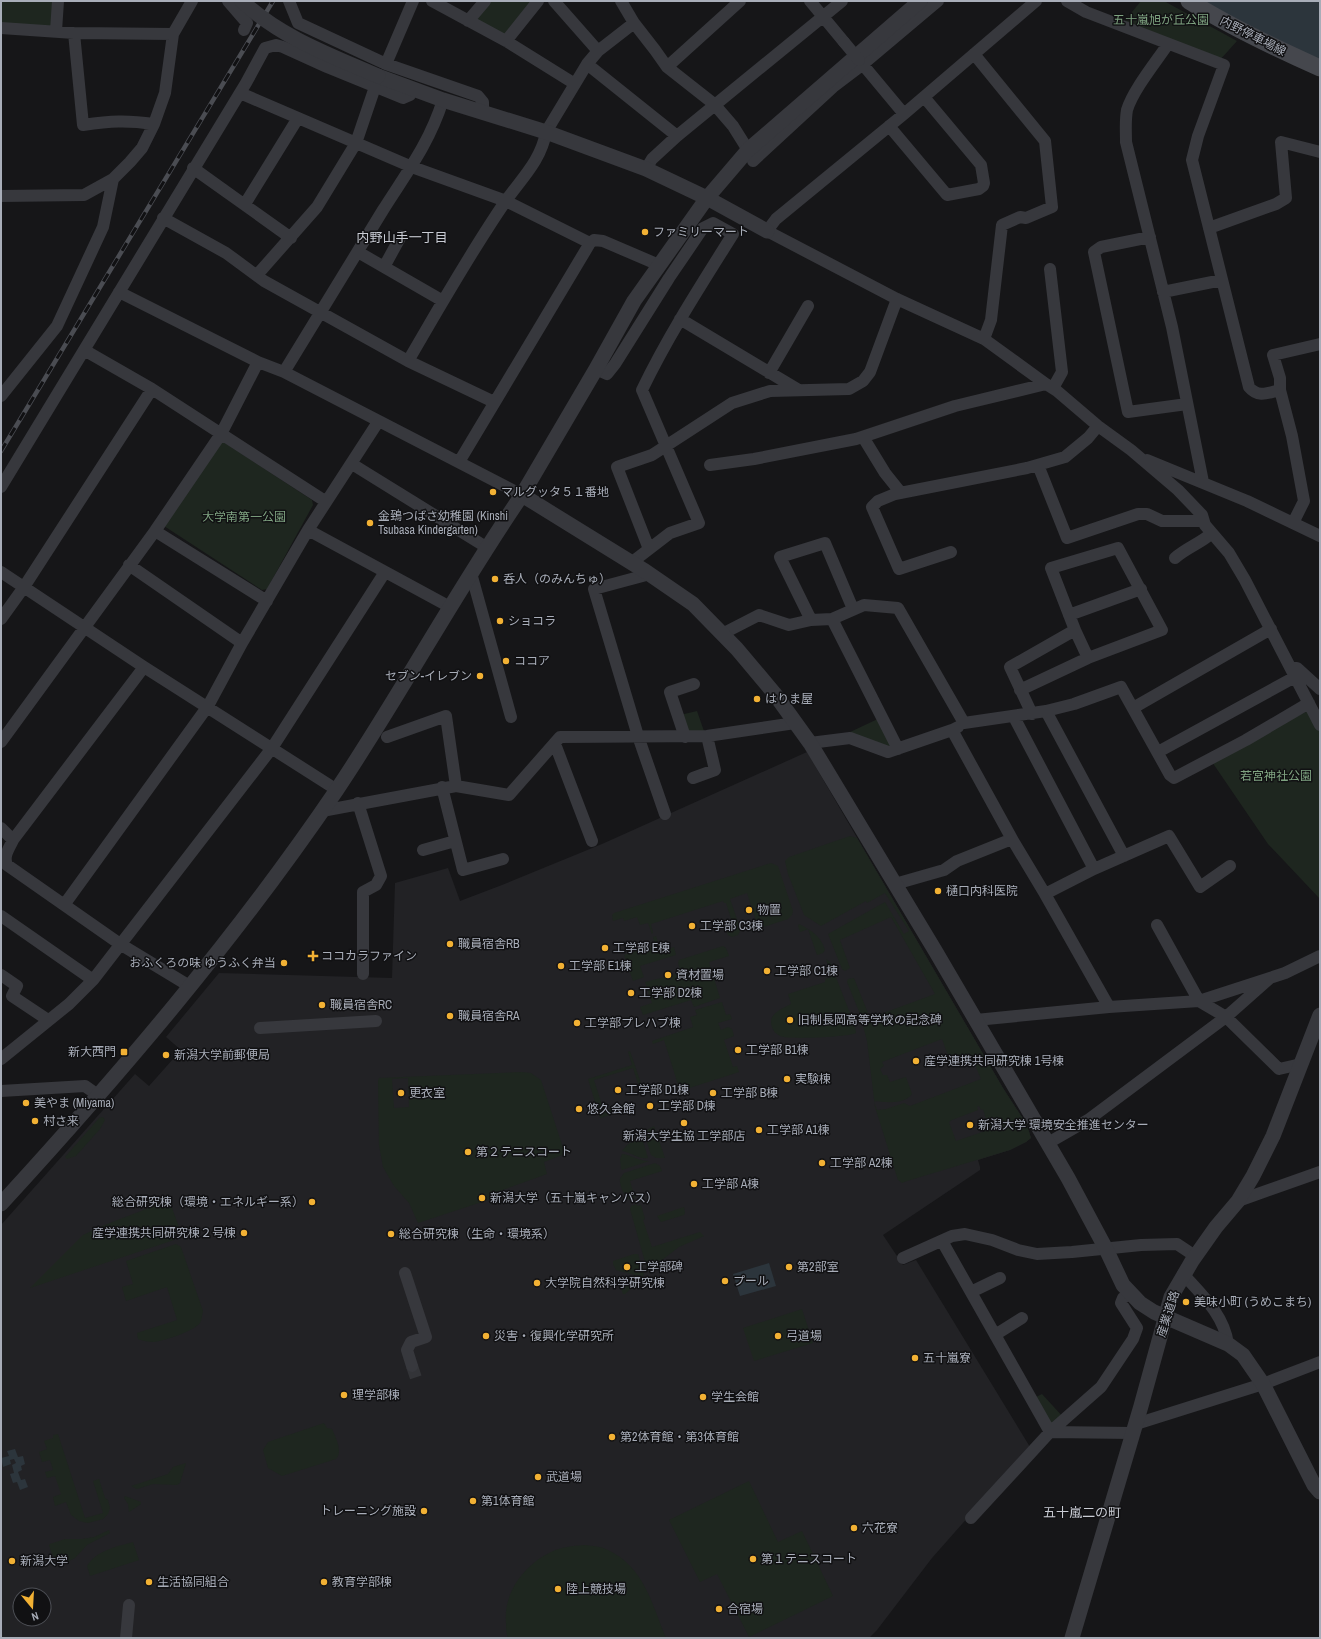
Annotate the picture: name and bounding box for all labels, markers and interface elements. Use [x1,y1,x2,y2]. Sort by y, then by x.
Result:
park label: 五十嵐旭が丘公園 [1113,12,1209,28]
street label: 内野停車場線 [1217,13,1289,59]
place label: ファミリーマート [653,224,749,240]
marker: ファミリーマート [640,227,650,237]
district label: 内野山手一丁目 [356,229,448,246]
place label: マルグッタ５１番地 [501,484,609,500]
marker: マルグッタ５１番地 [488,487,498,497]
place label: 金鵄つばさ幼稚園 (Kinshi Tsubasa Kindergarten) [378,508,508,538]
park label: 大学南第一公園 [202,509,286,525]
marker: 金鵄つばさ幼稚園 (Kinshi Tsubasa Kindergarten) [365,518,375,528]
place label: 呑人（のみんちゅ） [503,571,611,587]
marker: 呑人（のみんちゅ） [490,574,500,584]
place label: ショコラ [508,613,556,629]
marker: ショコラ [495,616,505,626]
place label: ココア [514,653,550,669]
marker: ココア [501,656,511,666]
place label: セブン-イレブン [385,668,472,684]
marker: セブン-イレブン [475,671,485,681]
place label: はりま屋 [765,691,813,707]
marker: はりま屋 [752,694,762,704]
park label: 若宮神社公園 [1240,768,1312,784]
place label: 樋口内科医院 [946,883,1018,899]
marker: 樋口内科医院 [933,886,943,896]
place label: 物置 [757,902,781,918]
marker: 物置 [744,905,754,915]
place label: 工学部 C3棟 [700,918,763,934]
marker: 工学部 C3棟 [687,921,697,931]
place label: 職員宿舎RB [458,936,520,952]
marker: 職員宿舎RB [445,939,455,949]
place label: 工学部 E棟 [613,940,670,956]
marker: 工学部 E棟 [600,943,610,953]
place label: ココカラファイン [321,948,417,964]
marker: ココカラファイン [308,951,318,961]
place label: おふくろの味 ゆうふく弁当 [129,955,276,971]
marker: おふくろの味 ゆうふく弁当 [279,958,289,968]
place label: 工学部 E1棟 [569,958,632,974]
marker: 工学部 E1棟 [556,961,566,971]
place label: 工学部 C1棟 [775,963,838,979]
marker: 工学部 C1棟 [762,966,772,976]
place label: 資材置場 [676,967,724,983]
marker: 資材置場 [663,970,673,980]
place label: 工学部 D2棟 [639,985,702,1001]
marker: 工学部 D2棟 [626,988,636,998]
place label: 職員宿舎RC [330,997,392,1013]
marker: 職員宿舎RC [317,1000,327,1010]
place label: 職員宿舎RA [458,1008,520,1024]
marker: 職員宿舎RA [445,1011,455,1021]
place label: 旧制長岡高等学校の記念碑 [798,1012,942,1028]
place label: 工学部プレハブ棟 [585,1015,681,1031]
marker: 旧制長岡高等学校の記念碑 [785,1015,795,1025]
marker: 工学部プレハブ棟 [572,1018,582,1028]
place label: 工学部 B1棟 [746,1042,809,1058]
place label: 新大西門 [68,1044,116,1060]
marker: 工学部 B1棟 [733,1045,743,1055]
marker: 新大西門 [119,1047,129,1057]
place label: 新潟大学前郵便局 [174,1047,270,1063]
marker: 新潟大学前郵便局 [161,1050,171,1060]
place label: 産学連携共同研究棟 1号棟 [924,1053,1064,1069]
marker: 産学連携共同研究棟 1号棟 [911,1056,921,1066]
place label: 実験棟 [795,1071,831,1087]
marker: 実験棟 [782,1074,792,1084]
place label: 工学部 D1棟 [626,1082,689,1098]
place label: 更衣室 [409,1085,445,1101]
marker: 工学部 D1棟 [613,1085,623,1095]
place label: 工学部 B棟 [721,1085,778,1101]
marker: 更衣室 [396,1088,406,1098]
marker: 工学部 B棟 [708,1088,718,1098]
place label: 美やま (Miyama) [34,1095,114,1111]
marker: 美やま (Miyama) [21,1098,31,1108]
place label: 工学部 D棟 [658,1098,716,1114]
place label: 悠久会館 [587,1101,635,1117]
marker: 工学部 D棟 [645,1101,655,1111]
marker: 悠久会館 [574,1104,584,1114]
place label: 村さ来 [43,1113,79,1129]
marker: 村さ来 [30,1116,40,1126]
place label: 新潟大学 環境安全推進センター [978,1117,1149,1133]
marker: 新潟大学生協 工学部店 [679,1118,689,1128]
marker: 新潟大学 環境安全推進センター [965,1120,975,1130]
place label: 工学部 A1棟 [767,1122,830,1138]
marker: 工学部 A1棟 [754,1125,764,1135]
place label: 新潟大学生協 工学部店 [623,1128,745,1144]
place label: 第２テニスコート [476,1144,572,1160]
marker: 第２テニスコート [463,1147,473,1157]
place label: 工学部 A2棟 [830,1155,893,1171]
marker: 工学部 A2棟 [817,1158,827,1168]
place label: 工学部 A棟 [702,1176,759,1192]
marker: 工学部 A棟 [689,1179,699,1189]
place label: 新潟大学（五十嵐キャンパス） [490,1190,658,1206]
marker: 新潟大学（五十嵐キャンパス） [477,1193,487,1203]
place label: 総合研究棟（環境・エネルギー系） [112,1194,304,1210]
marker: 総合研究棟（環境・エネルギー系） [307,1197,317,1207]
place label: 産学連携共同研究棟２号棟 [92,1225,236,1241]
place label: 総合研究棟（生命・環境系） [399,1226,555,1242]
marker: 産学連携共同研究棟２号棟 [239,1228,249,1238]
marker: 総合研究棟（生命・環境系） [386,1229,396,1239]
place label: 工学部碑 [635,1259,683,1275]
place label: 第2部室 [797,1259,838,1275]
marker: 工学部碑 [622,1262,632,1272]
marker: 第2部室 [784,1262,794,1272]
place label: プール [733,1273,769,1289]
place label: 大学院自然科学研究棟 [545,1275,665,1291]
marker: プール [720,1276,730,1286]
marker: 大学院自然科学研究棟 [532,1278,542,1288]
street label: 産業道路 [1153,1289,1183,1339]
place label: 美味小町 (うめこまち) [1194,1294,1311,1310]
marker: 美味小町 (うめこまち) [1181,1297,1191,1307]
place label: 災害・復興化学研究所 [494,1328,614,1344]
place label: 弓道場 [786,1328,822,1344]
marker: 災害・復興化学研究所 [481,1331,491,1341]
marker: 弓道場 [773,1331,783,1341]
place label: 五十嵐寮 [923,1350,971,1366]
marker: 五十嵐寮 [910,1353,920,1363]
place label: 理学部棟 [352,1387,400,1403]
place label: 学生会館 [711,1389,759,1405]
marker: 理学部棟 [339,1390,349,1400]
marker: 学生会館 [698,1392,708,1402]
place label: 第2体育館・第3体育館 [620,1429,739,1445]
marker: 第2体育館・第3体育館 [607,1432,617,1442]
place label: 武道場 [546,1469,582,1485]
marker: 武道場 [533,1472,543,1482]
place label: 第1体育館 [481,1493,534,1509]
marker: 第1体育館 [468,1496,478,1506]
place label: トレーニング施設 [320,1503,416,1519]
district label: 五十嵐二の町 [1043,1504,1121,1521]
marker: トレーニング施設 [419,1506,429,1516]
place label: 六花寮 [862,1520,898,1536]
marker: 六花寮 [849,1523,859,1533]
place label: 第１テニスコート [761,1551,857,1567]
place label: 新潟大学 [20,1553,68,1569]
marker: 第１テニスコート [748,1554,758,1564]
marker: 新潟大学 [7,1556,17,1566]
place label: 生活協同組合 [157,1574,229,1590]
place label: 教育学部棟 [332,1574,392,1590]
marker: 生活協同組合 [144,1577,154,1587]
marker: 教育学部棟 [319,1577,329,1587]
place label: 陸上競技場 [566,1581,626,1597]
marker: 陸上競技場 [553,1584,563,1594]
north arrow [12,1587,52,1627]
place label: 合宿場 [727,1601,763,1617]
marker: 合宿場 [714,1604,724,1614]
text: N [30,1609,40,1624]

